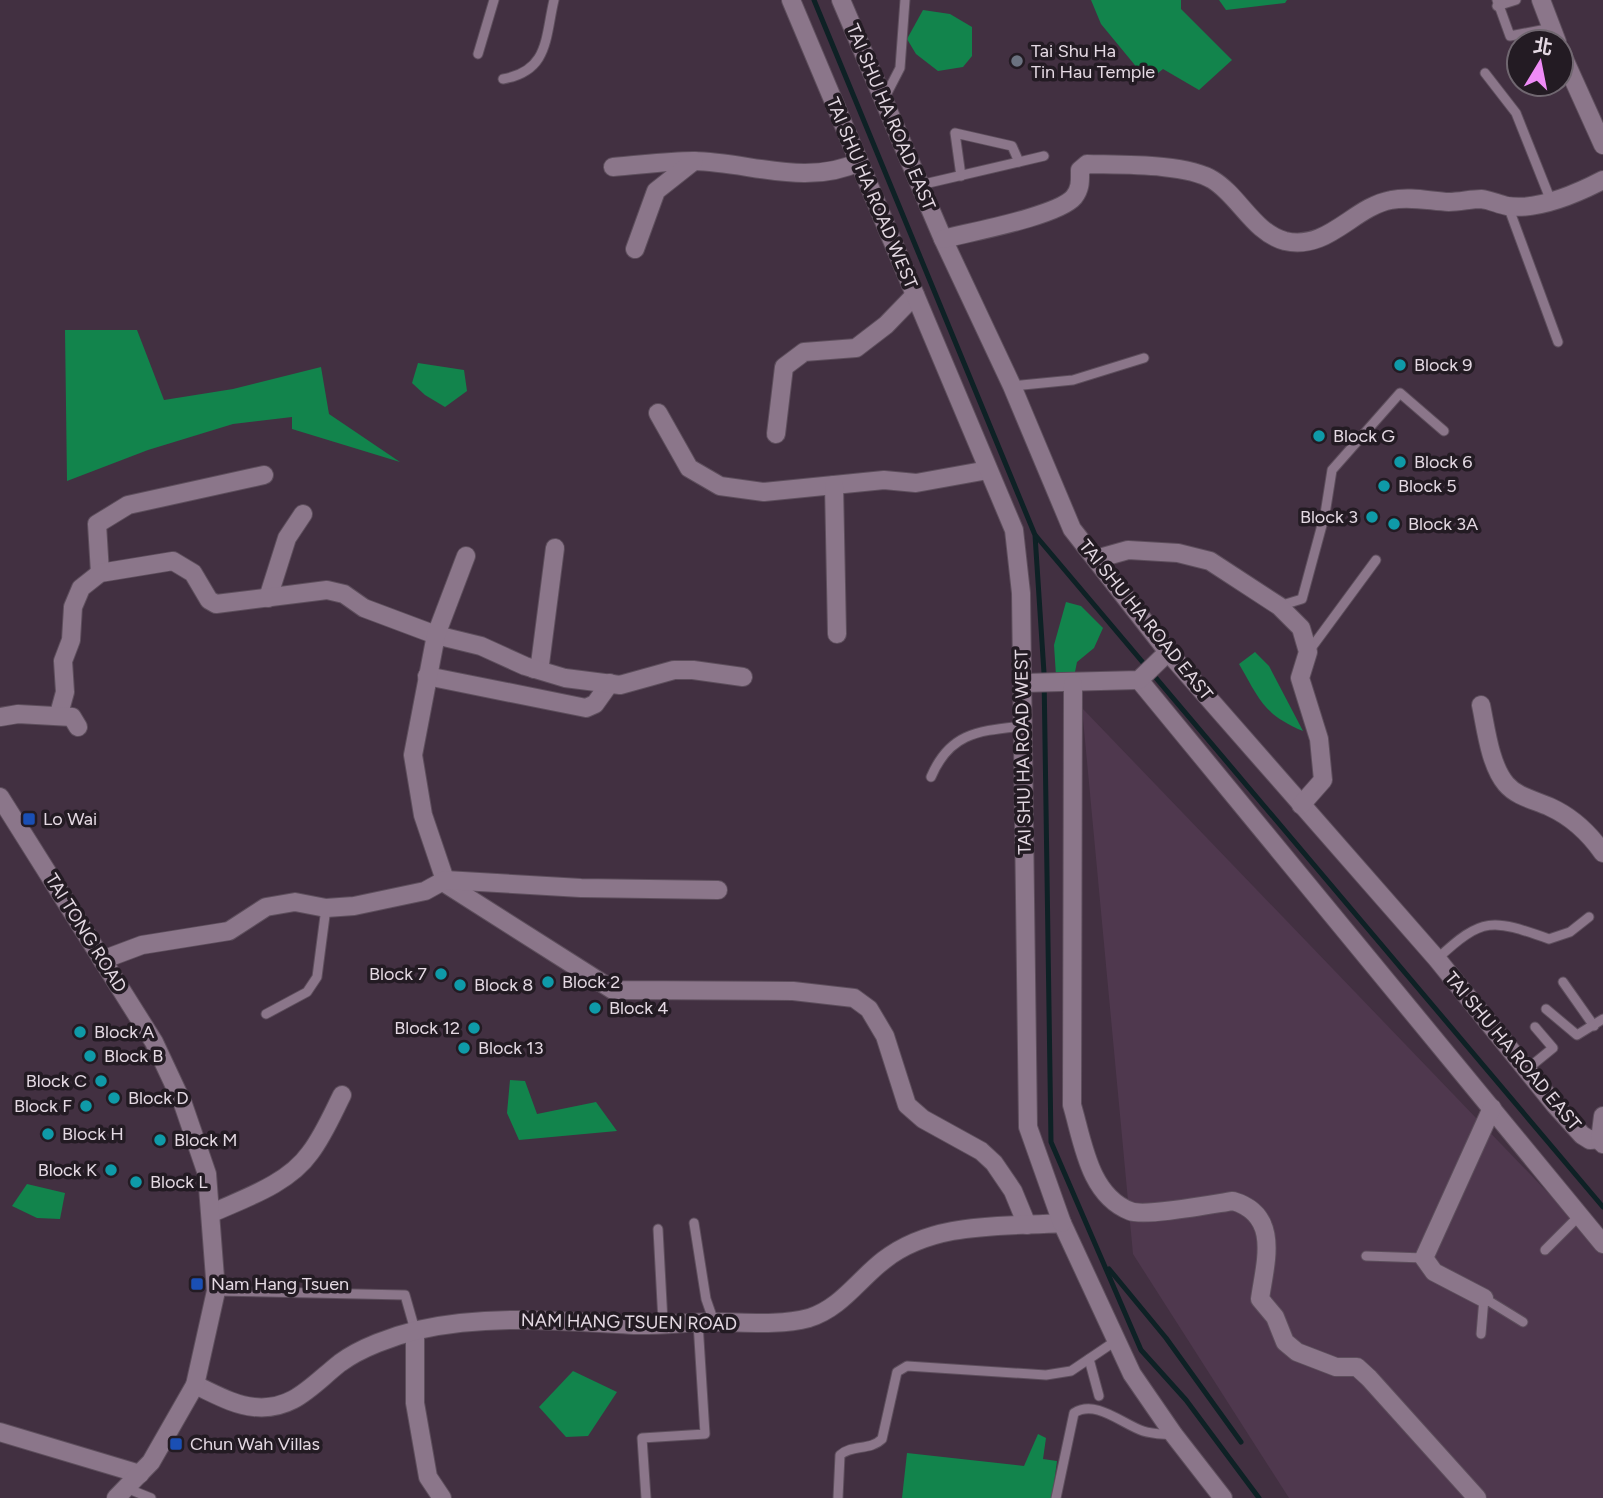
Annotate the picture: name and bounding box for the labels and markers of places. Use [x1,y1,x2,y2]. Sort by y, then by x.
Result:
place label: Tai Shu Ha Tin Hau Temple [1031,40,1155,83]
marker: Tai Shu Ha Tin Hau Temple [1009,53,1025,69]
place label: Block 9 [1414,354,1473,376]
marker: Block 9 [1392,357,1408,373]
place label: Block G [1333,425,1395,447]
marker: Block G [1311,428,1327,444]
place label: Block 6 [1414,451,1473,473]
marker: Block 6 [1392,454,1408,470]
place label: Block 5 [1398,475,1457,497]
marker: Block 5 [1376,478,1392,494]
place label: Block 3 [1300,506,1358,528]
marker: Block 3 [1364,509,1380,525]
place label: Block 3A [1408,513,1478,535]
marker: Block 3A [1386,516,1402,532]
place label: Lo Wai [43,808,97,830]
marker: Lo Wai [21,811,37,827]
place label: Block 7 [369,963,427,985]
marker: Block 7 [433,966,449,982]
place label: Block 2 [562,971,620,993]
place label: Block 8 [474,974,533,996]
marker: Block 2 [540,974,556,990]
marker: Block 8 [452,977,468,993]
place label: Block 4 [609,997,669,1019]
marker: Block 4 [587,1000,603,1016]
place label: Block 12 [394,1017,460,1039]
marker: Block 12 [466,1020,482,1036]
place label: Block A [94,1021,155,1043]
marker: Block A [72,1024,88,1040]
place label: Block 13 [478,1037,544,1059]
marker: Block 13 [456,1040,472,1056]
place label: Block B [104,1045,163,1067]
marker: Block B [82,1048,98,1064]
place label: Block C [26,1070,87,1092]
marker: Block C [93,1073,109,1089]
place label: Block D [128,1087,189,1109]
marker: Block D [106,1090,122,1106]
place label: Block F [14,1095,72,1117]
marker: Block F [78,1098,94,1114]
place label: Block H [62,1123,124,1145]
marker: Block H [40,1126,56,1142]
place label: Block M [174,1129,238,1151]
marker: Block M [152,1132,168,1148]
place label: Block K [38,1159,97,1181]
marker: Block K [103,1162,119,1178]
place label: Block L [150,1171,208,1193]
marker: Block L [128,1174,144,1190]
place label: Nam Hang Tsuen [211,1273,349,1295]
marker: Nam Hang Tsuen [189,1276,205,1292]
place label: Chun Wah Villas [190,1433,320,1455]
marker: Chun Wah Villas [168,1436,184,1452]

